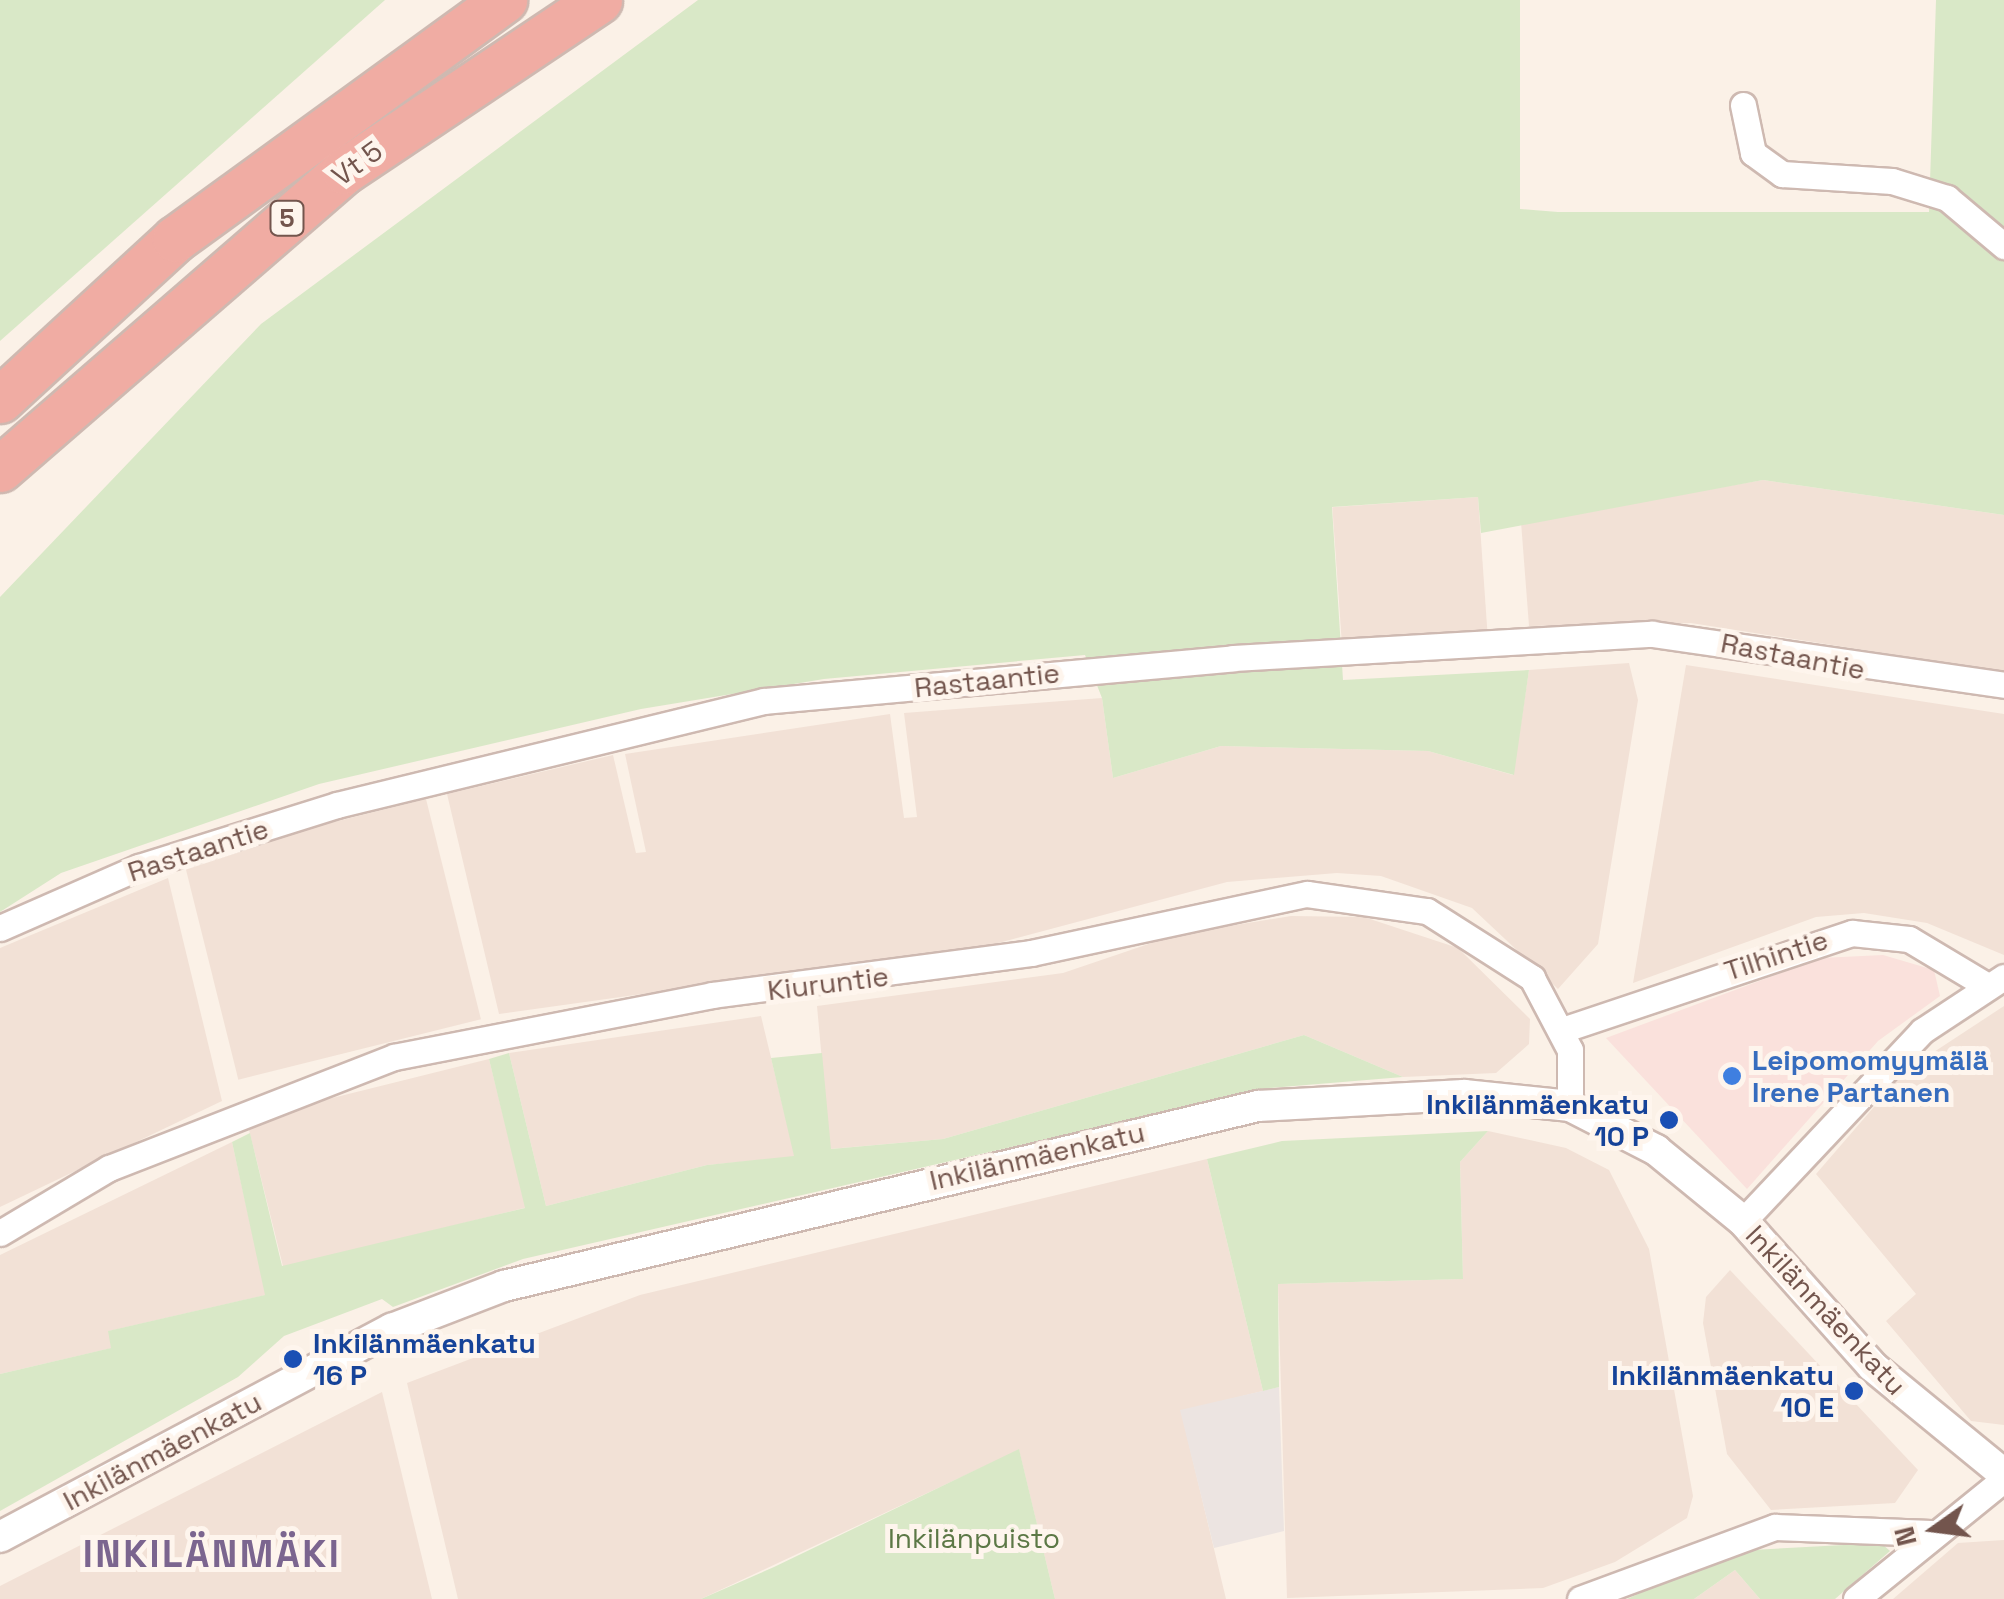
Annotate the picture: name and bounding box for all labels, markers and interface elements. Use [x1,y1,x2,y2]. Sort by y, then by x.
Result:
street label: Vt 5 [325,134,389,192]
road number: 5 [270,198,304,238]
street label: Rastaantie [1718,626,1868,686]
street label: Rastaantie [913,656,1061,704]
street label: Rastaantie [123,811,273,889]
street label: Tilhintie [1720,922,1832,988]
street label: Kiuruntie [765,959,891,1007]
place label: Leipomomyymälä Irene Partanen [1752,1043,1989,1109]
marker: Leipomomyymälä Irene Partanen [1721,1065,1743,1087]
place label: Inkilänmäenkatu 10 P [1426,1087,1649,1153]
marker: Inkilänmäenkatu 10 P [1658,1109,1680,1131]
street label: Inkilänmäenkatu [926,1115,1148,1197]
street label: Inkilänmäenkatu [1739,1218,1913,1402]
place label: Inkilänmäenkatu 16 P [313,1326,536,1392]
marker: Inkilänmäenkatu 16 P [282,1348,304,1370]
place label: Inkilänmäenkatu 10 E [1611,1358,1834,1424]
marker: Inkilänmäenkatu 10 E [1843,1380,1865,1402]
street label: Inkilänmäenkatu [57,1385,267,1517]
north arrow [1884,1479,1984,1579]
park label: Inkilänpuisto [888,1521,1060,1555]
text: N [1885,1523,1925,1550]
district label: INKILÄNMÄKI [83,1532,341,1578]

